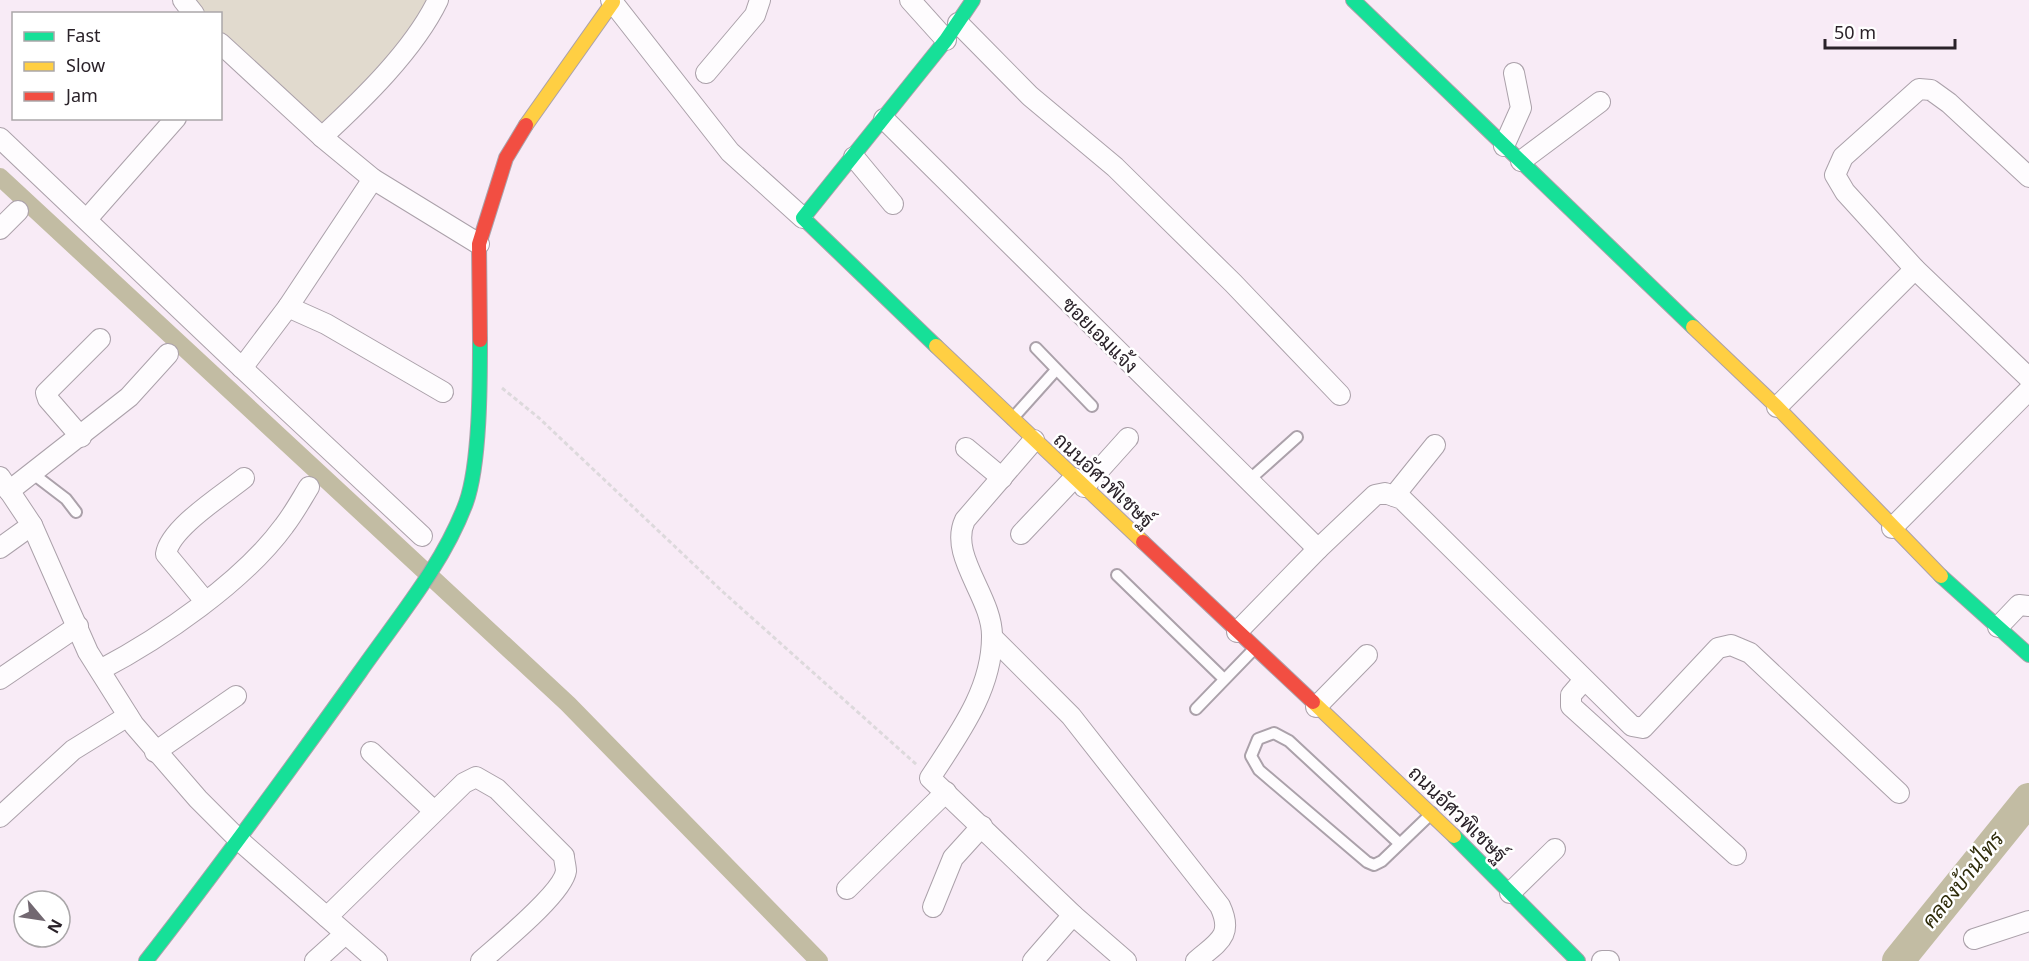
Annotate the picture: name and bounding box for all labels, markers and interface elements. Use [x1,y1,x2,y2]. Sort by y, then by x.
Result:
legend [12,12,222,120]
scale bar [1825,12,1956,50]
text: 50 m [1834,20,1876,44]
text: Fast [66,23,101,47]
text: Slow [66,53,105,77]
text: Jam [64,83,98,107]
street label: ซอยเอมแจ้ง [1056,291,1144,379]
street label: ถนนอัศวพิเชษฐ์ [1048,426,1160,533]
street label: ถนนอัศวพิเชษฐ์ [1403,759,1514,868]
water label: คลองบ้านไทร [1915,825,2010,933]
north arrow [12,889,72,949]
text: N [42,915,68,937]

